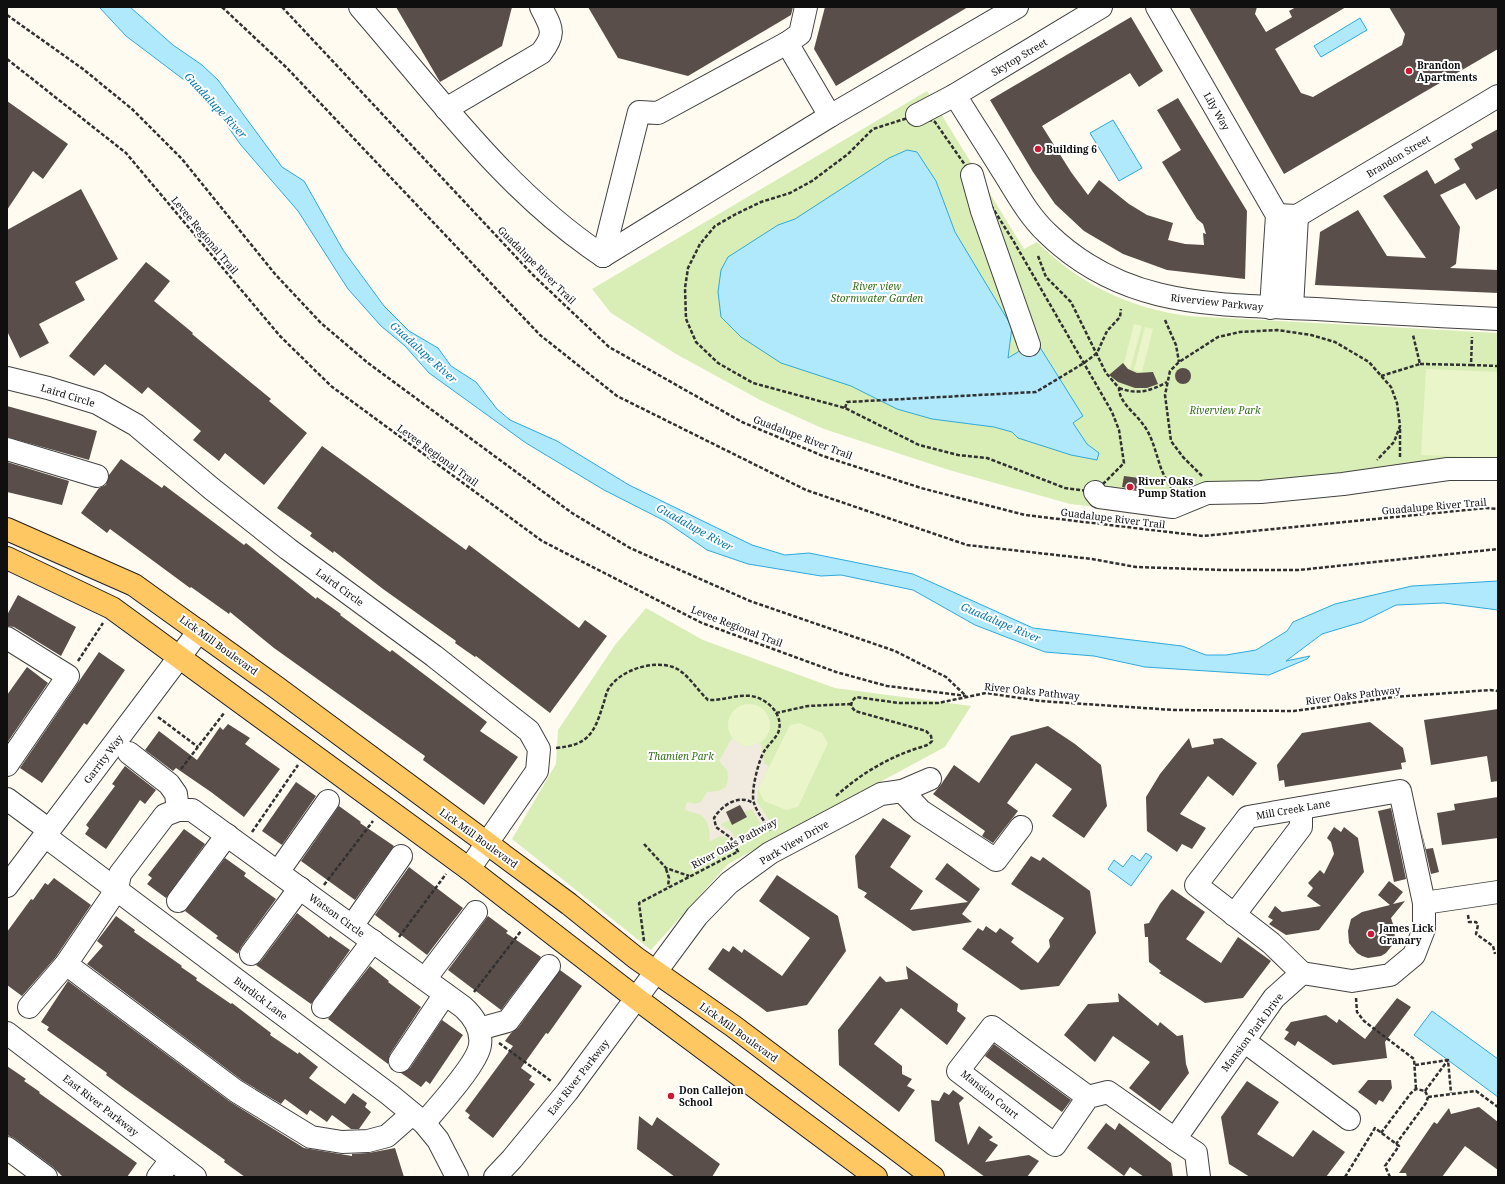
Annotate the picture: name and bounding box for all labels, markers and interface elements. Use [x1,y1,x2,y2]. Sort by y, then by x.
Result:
street label: Skytop Street [988,35,1050,79]
place label: Brandon Apartments [1417,58,1478,84]
marker: Brandon Apartments [1404,66,1414,76]
water label: Guadalupe River [181,69,251,142]
street label: Lily Way [1201,89,1234,133]
street label: Brandon Street [1364,131,1433,181]
place label: Building 6 [1046,142,1097,156]
marker: Building 6 [1033,144,1043,154]
street label: Levee Regional Trail [168,193,242,277]
street label: Guadalupe River Trail [495,223,579,307]
park label: River view Stormwater Garden [831,279,923,305]
street label: Riverview Parkway [1170,290,1264,314]
water label: Guadalupe River [387,318,461,387]
street label: Laird Circle [39,380,97,410]
park label: Riverview Park [1188,403,1261,417]
street label: Guadalupe River Trail [751,412,855,462]
street label: Levee Regional Trail [395,421,481,489]
place label: River Oaks Pump Station [1138,474,1207,500]
marker: River Oaks Pump Station [1125,482,1135,492]
street label: Guadalupe River Trail [1381,494,1487,518]
water label: Guadalupe River [654,500,737,555]
street label: Guadalupe River Trail [1060,505,1166,531]
street label: Laird Circle [313,565,367,609]
water label: Guadalupe River [959,598,1044,646]
street label: Levee Regional Trail [689,602,785,650]
street label: Lick Mill Boulevard [177,612,261,678]
street label: River Oaks Pathway [984,679,1081,703]
street label: River Oaks Pathway [1305,682,1402,708]
street label: Garrity Way [80,731,126,786]
park label: Thamien Park [648,749,714,763]
street label: Mill Creek Lane [1255,796,1331,822]
street label: Lick Mill Boulevard [437,805,521,871]
street label: River Oaks Pathway [689,814,780,872]
street label: Park View Drive [757,817,831,867]
street label: Watson Circle [306,890,368,940]
place label: James Lick Granary [1378,921,1434,947]
marker: James Lick Granary [1366,929,1376,939]
street label: Burdick Lane [231,973,291,1023]
street label: Mansion Park Drive [1218,990,1286,1074]
street label: Lick Mill Boulevard [697,999,781,1065]
street label: East River Parkway [544,1036,612,1118]
street label: Mansion Court [958,1066,1022,1122]
street label: East River Parkway [60,1071,142,1139]
place label: Don Callejon School [679,1083,744,1109]
marker: Don Callejon School [666,1091,676,1101]

